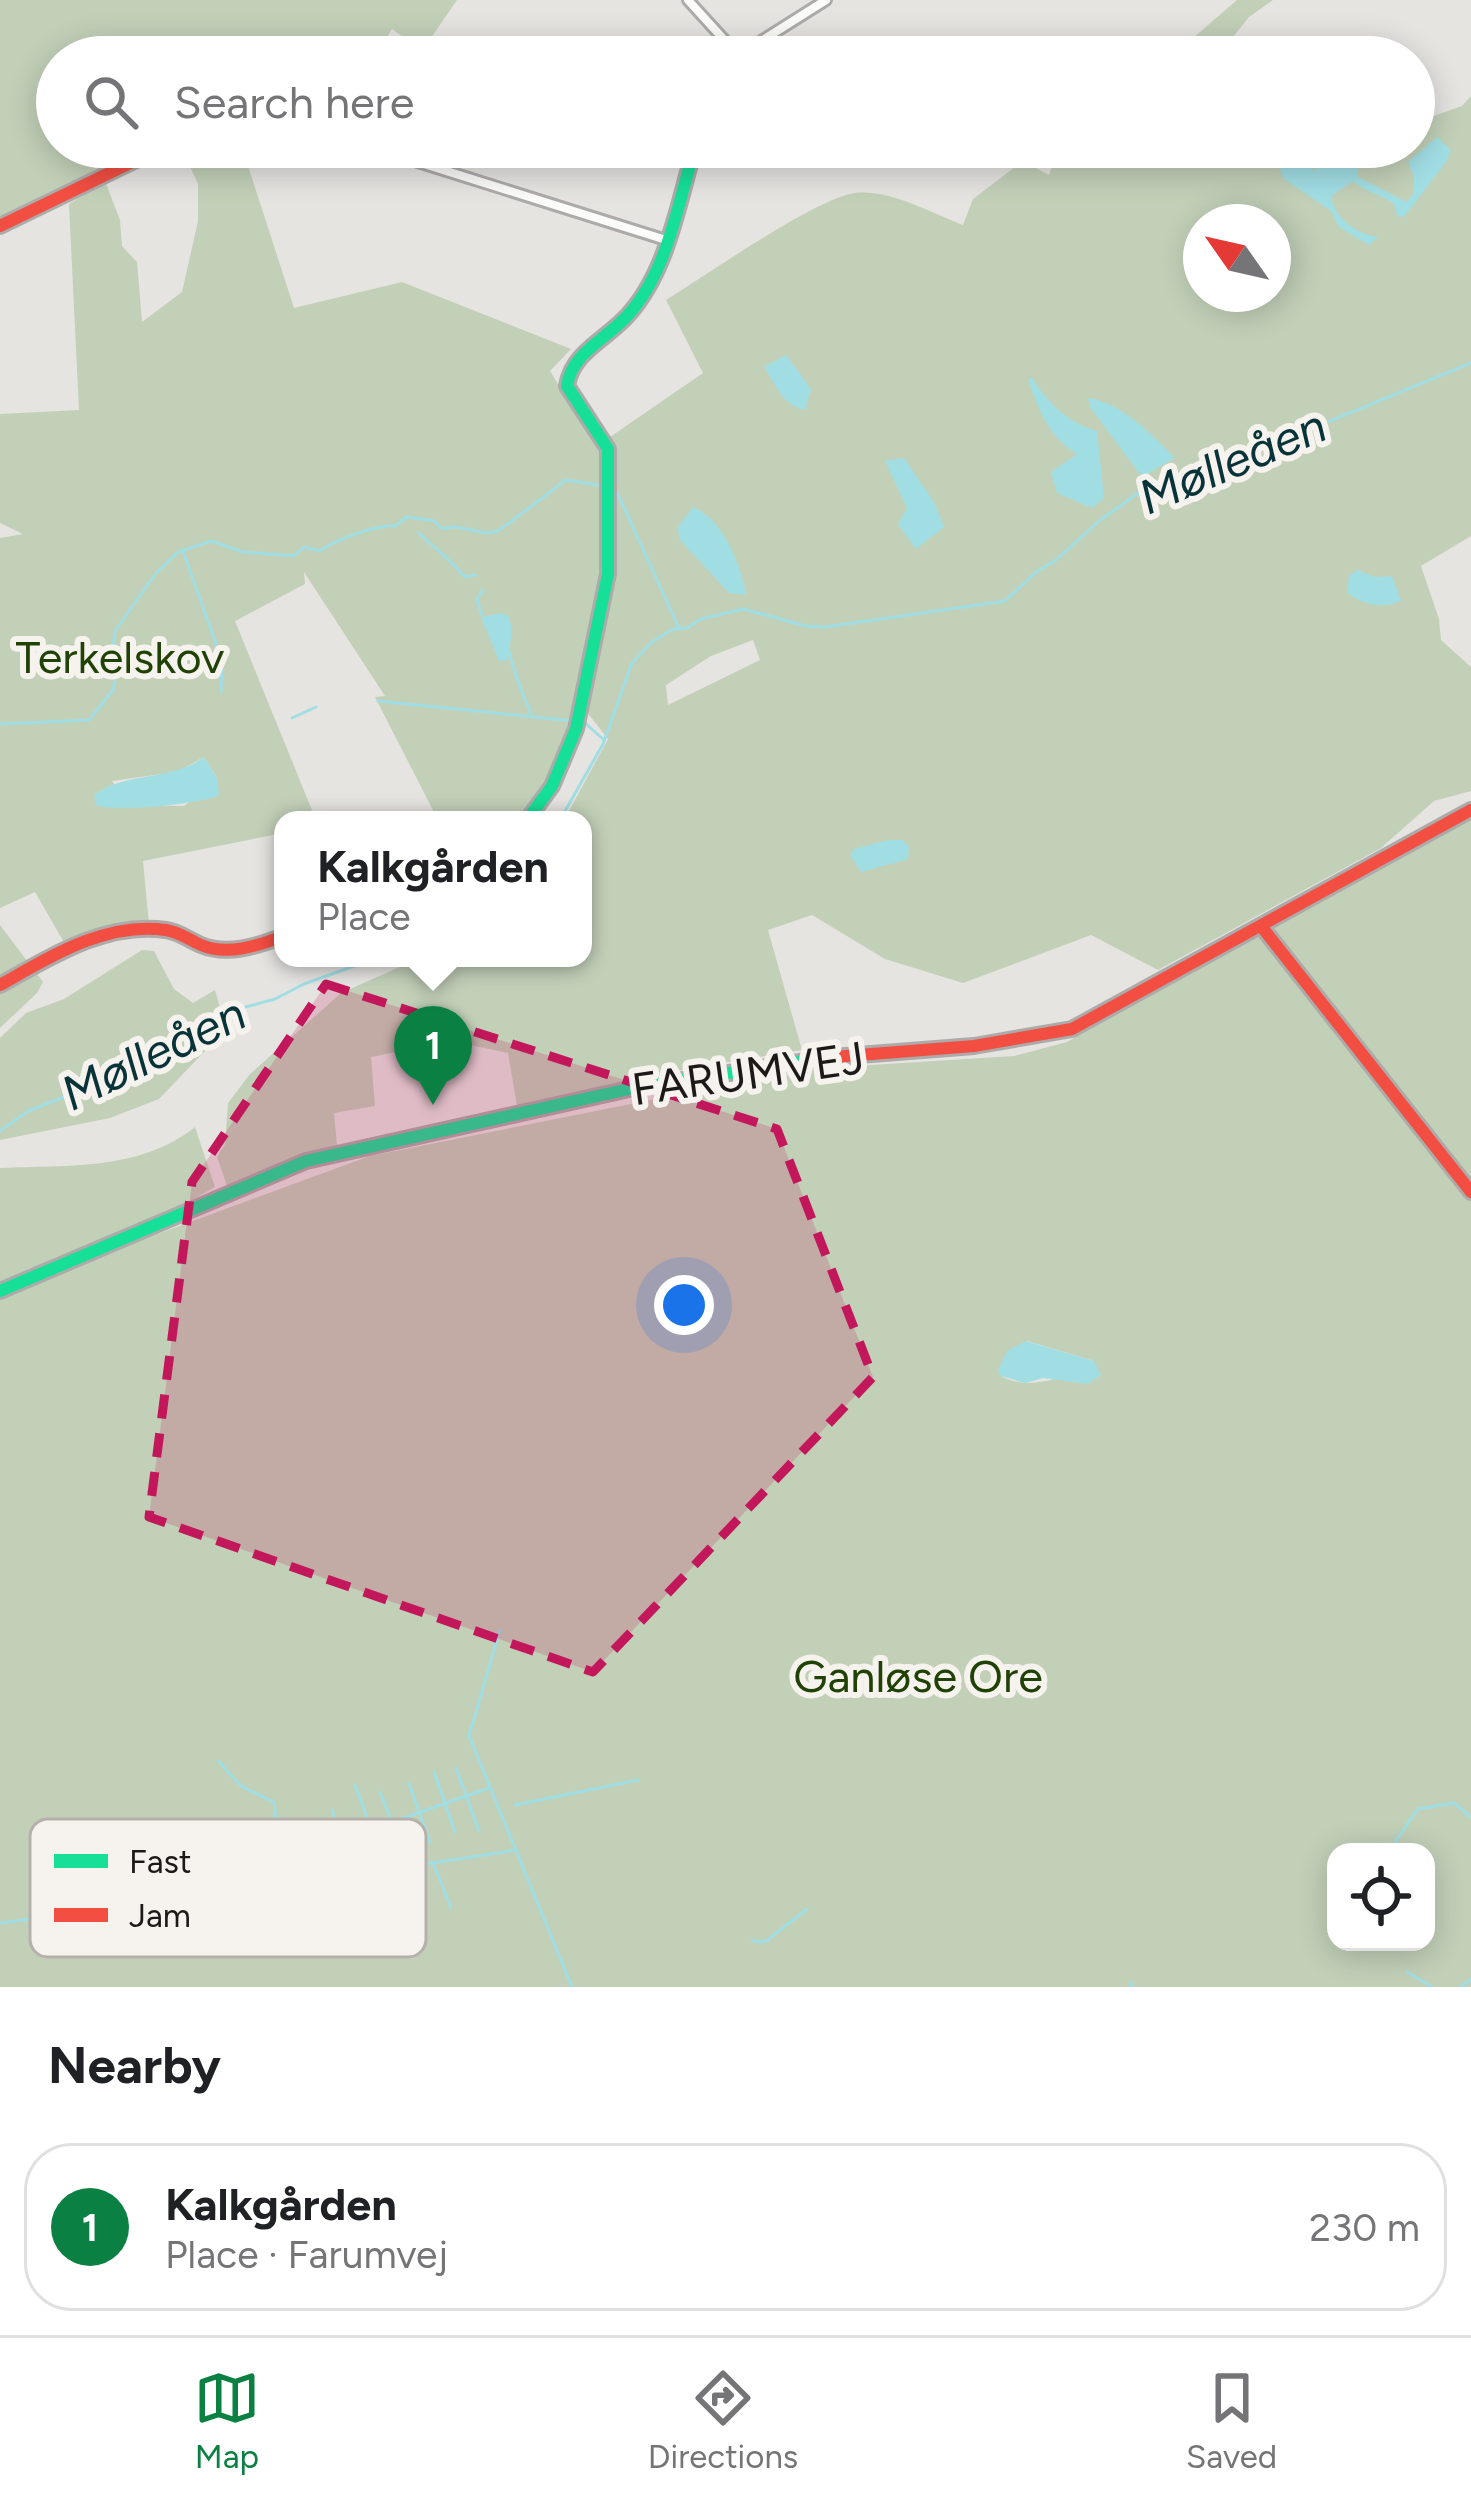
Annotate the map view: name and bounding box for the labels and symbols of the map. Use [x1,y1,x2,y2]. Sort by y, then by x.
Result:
north arrow [1183,204,1291,312]
water label: Mølleåen [1130,396,1334,526]
park label: Terkelskov [16,630,224,684]
water label: Mølleåen [52,984,254,1122]
pin: 1 [394,1006,472,1105]
street label: FARUMVEJ [628,1030,868,1116]
your location [654,1275,714,1335]
park label: Ganløse Ore [793,1649,1043,1703]
legend [30,1819,426,1957]
text: Fast [129,1842,191,1881]
text: Jam [129,1896,191,1935]

